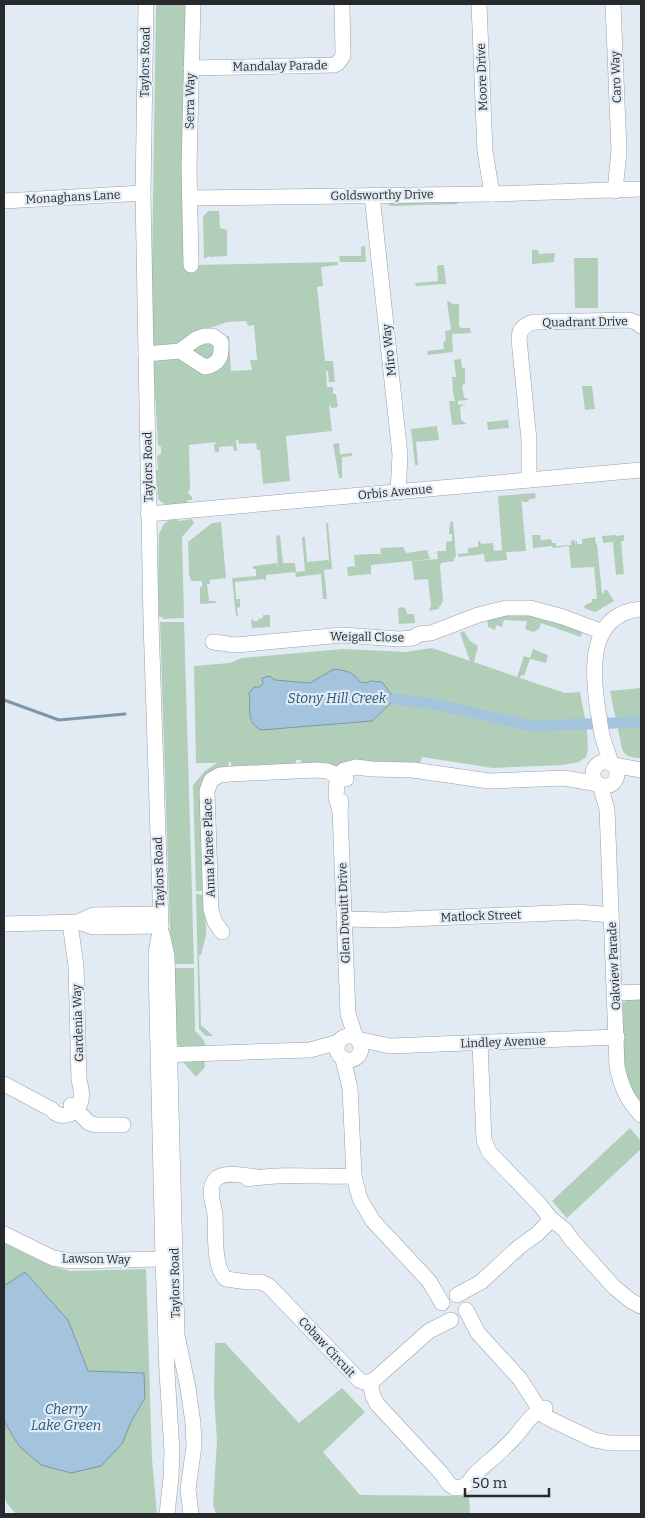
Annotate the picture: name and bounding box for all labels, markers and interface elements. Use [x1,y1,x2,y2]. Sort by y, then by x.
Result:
street label: Taylors Road [137,27,153,97]
street label: Moore Drive [474,43,490,111]
street label: Caro Way [608,50,624,103]
street label: Mandalay Parade [232,58,328,74]
street label: Serra Way [183,72,198,129]
street label: Goldsworthy Drive [330,187,434,203]
street label: Monaghans Lane [25,188,121,206]
street label: Quadrant Drive [542,314,628,330]
street label: Miro Way [379,323,399,377]
street label: Taylors Road [140,432,156,502]
street label: Orbis Avenue [357,482,433,502]
street label: Weigall Close [330,629,404,645]
water label: Stony Hill Creek [288,690,387,707]
street label: Anna Maree Place [200,798,218,898]
street label: Taylors Road [151,836,167,908]
street label: Glen Drouitt Drive [335,862,353,964]
street label: Matlock Street [440,908,522,924]
street label: Oakview Parade [605,921,623,1011]
street label: Gardenia Way [70,983,86,1062]
street label: Lindley Avenue [460,1034,546,1050]
street label: Taylors Road [167,1248,183,1318]
street label: Lawson Way [62,1251,131,1267]
street label: Cobaw Circuit [296,1314,359,1380]
water label: Cherry Lake Green [31,1401,101,1434]
scale bar [465,1466,549,1498]
text: 50 m [472,1474,508,1492]

